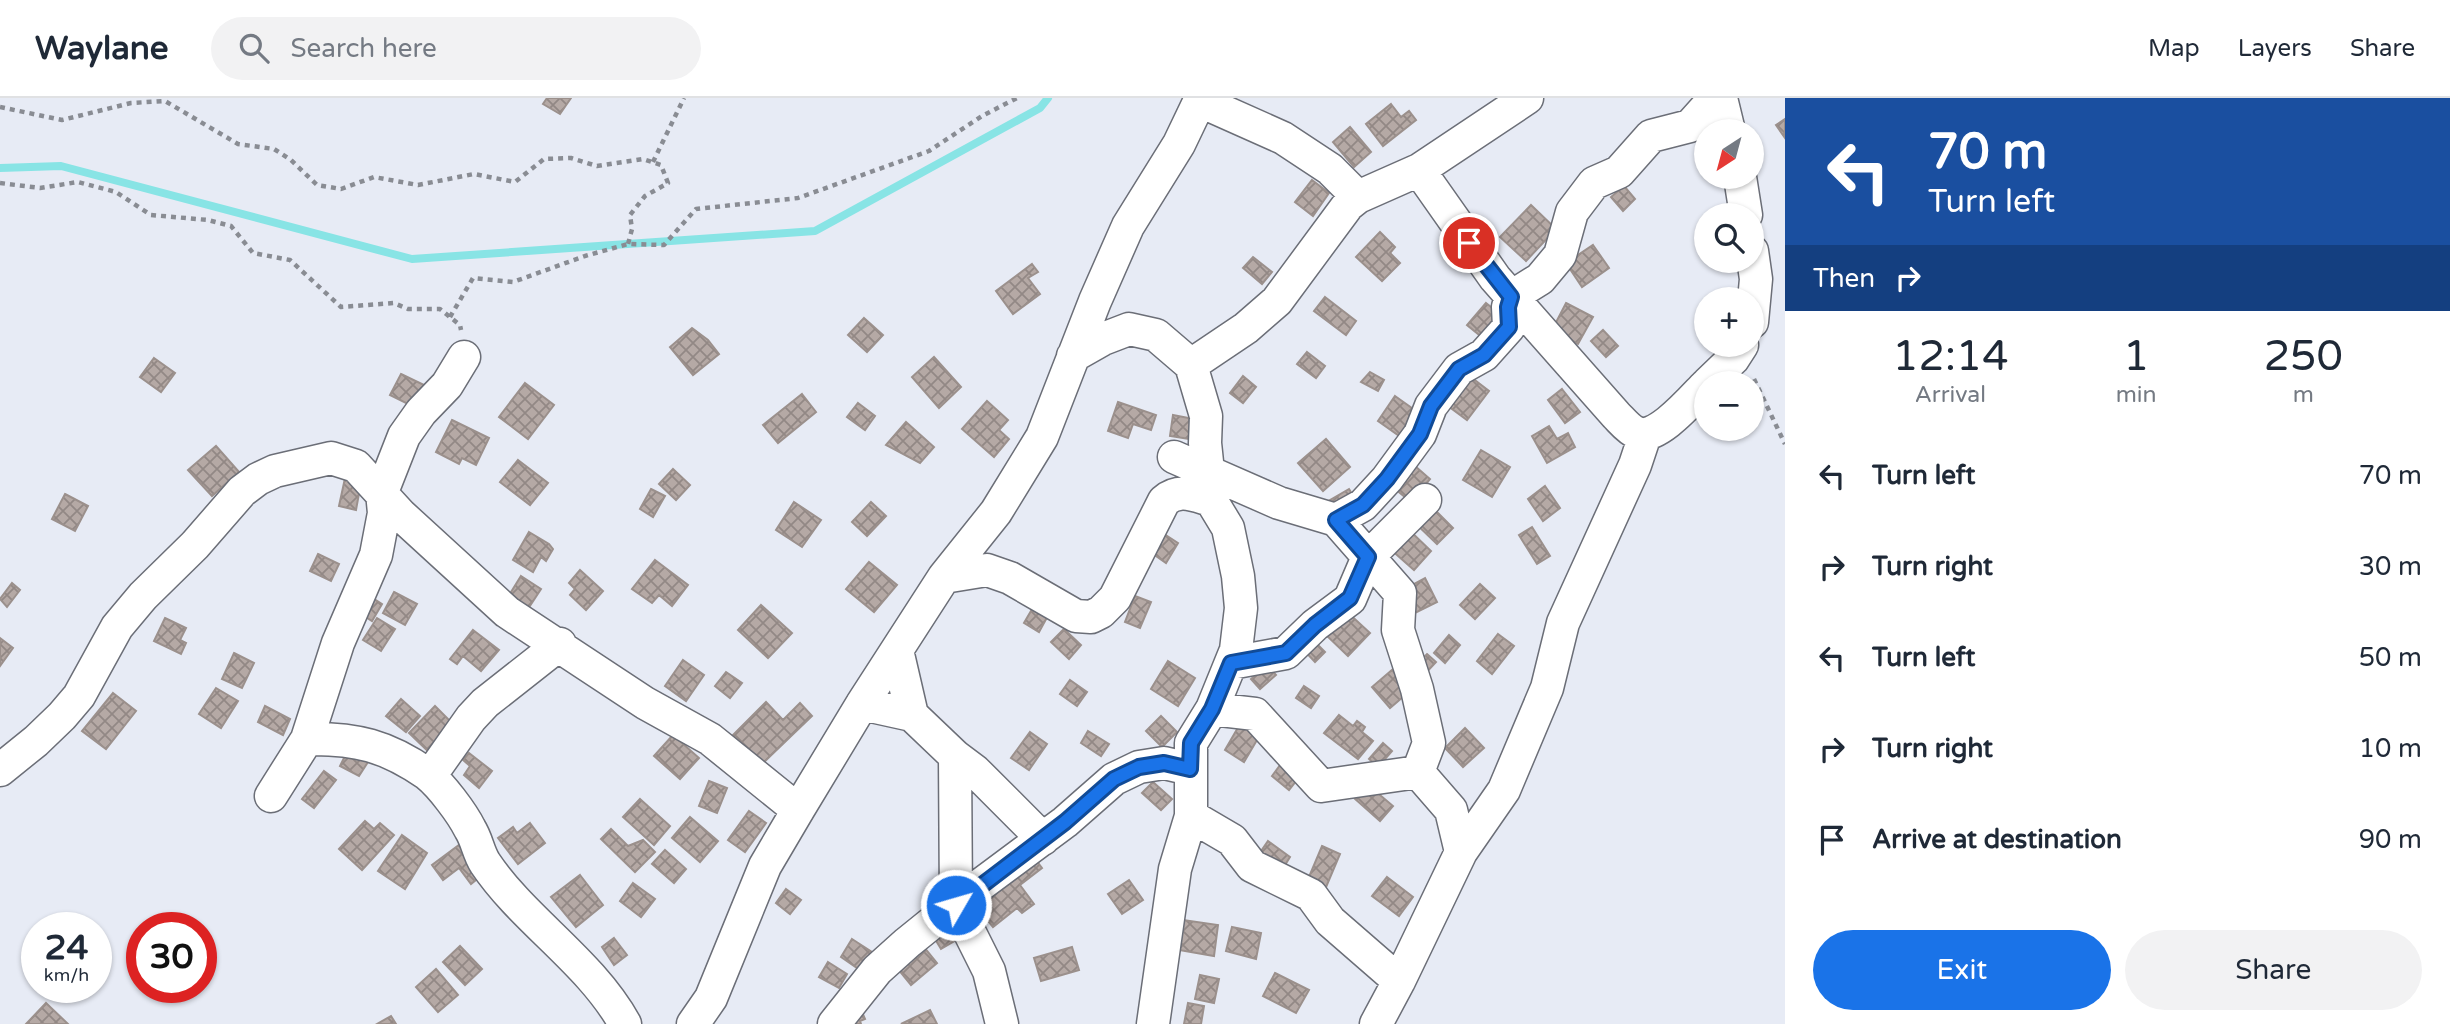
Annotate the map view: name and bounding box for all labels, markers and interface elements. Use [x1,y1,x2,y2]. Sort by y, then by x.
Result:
search box [211,17,701,80]
text: Waylane [35,29,169,68]
icon: search [235,29,273,67]
text: Search here [291,33,437,64]
text: Map [2148,34,2200,63]
text: Layers [2238,34,2312,63]
text: Share [2350,34,2415,63]
north arrow [1694,119,1764,189]
map controls [1694,119,1764,441]
text: 70 m [1928,123,2047,182]
icon: left [1813,126,1904,217]
text: Turn left [1928,183,2055,221]
button: search [1694,203,1764,273]
pin [1439,213,1499,273]
icon: arrive [1450,224,1488,262]
icon: right [1889,259,1927,297]
text: Then [1813,263,1875,294]
button: + [1694,287,1764,357]
text: 12:14 [1892,331,2009,382]
text: 1 [2123,331,2149,382]
text: 250 [2264,331,2343,382]
button: − [1694,371,1764,441]
text: Arrival [1915,381,1986,409]
text: min [2116,381,2157,409]
text: m [2293,381,2314,409]
icon: left [1813,457,1851,495]
text: Turn left [1872,460,1975,491]
text: 70 m [2359,460,2422,491]
icon: right [1813,548,1851,586]
text: Turn right [1872,551,1993,582]
text: 30 m [2359,551,2422,582]
icon: left [1813,639,1851,677]
text: Turn left [1872,642,1975,673]
text: 50 m [2359,642,2422,673]
icon: right [1813,730,1851,768]
text: Turn right [1872,733,1993,764]
text: 10 m [2359,733,2422,764]
icon: arrive [1813,821,1851,859]
text: Arrive at destination [1872,824,2122,855]
text: 90 m [2359,824,2422,855]
position arrow [919,868,993,942]
speed limit sign: 30 [126,912,217,1003]
text: 24 [45,927,88,969]
button: Exit [1813,930,2111,1010]
button: Share [2125,930,2422,1010]
text: km/h [44,964,89,986]

